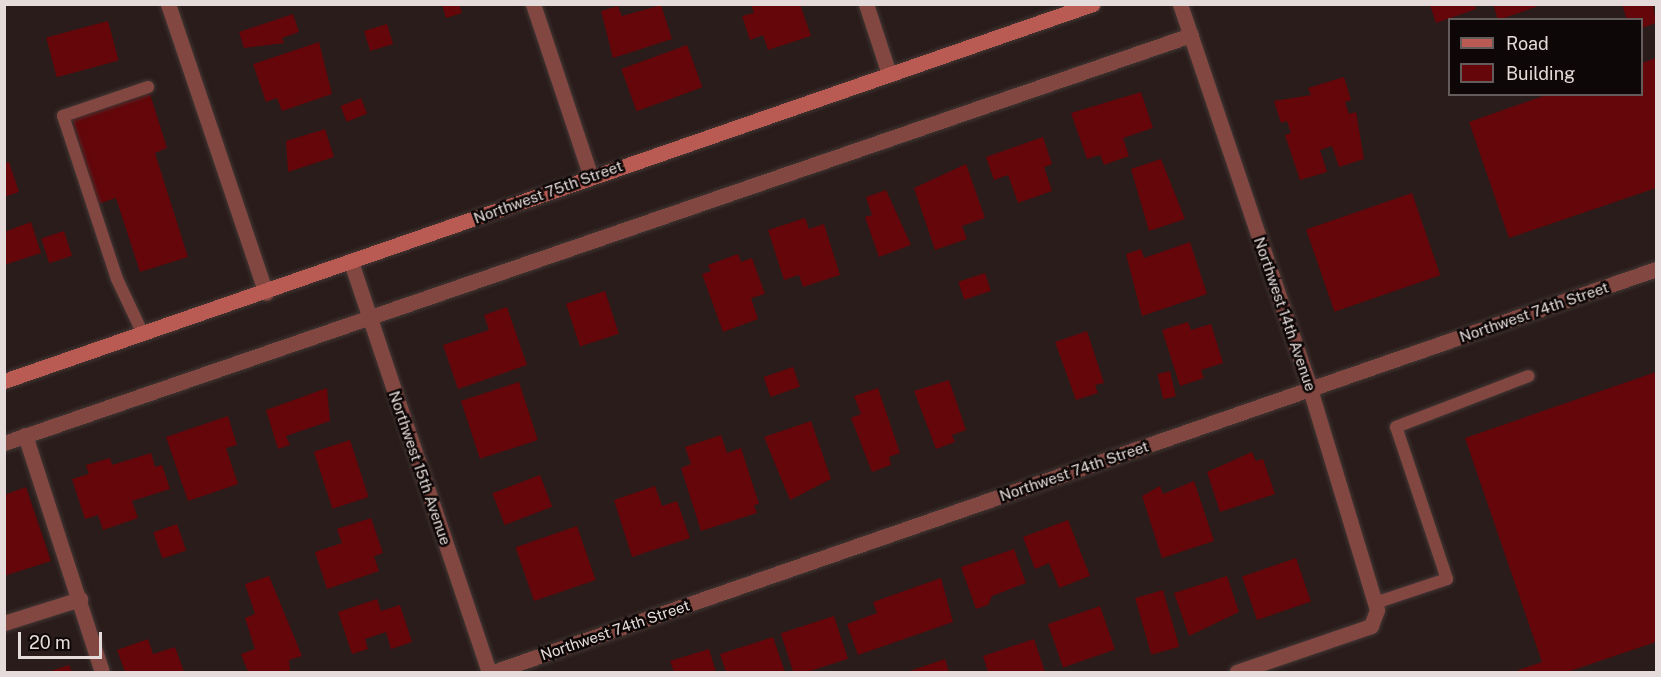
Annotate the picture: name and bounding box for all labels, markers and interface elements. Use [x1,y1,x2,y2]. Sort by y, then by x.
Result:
legend [1448,18,1643,96]
text: Road [1506,33,1549,54]
text: Building [1506,63,1575,84]
street label: Northwest 75th Street [471,157,625,227]
street label: Northwest 14th Avenue [1250,235,1320,393]
street label: Northwest 74th Street [1457,278,1611,346]
street label: Northwest 15th Avenue [385,389,455,547]
street label: Northwest 74th Street [997,437,1151,505]
street label: Northwest 74th Street [538,596,692,664]
scale bar [21,620,105,658]
text: 20 m [29,632,71,653]

